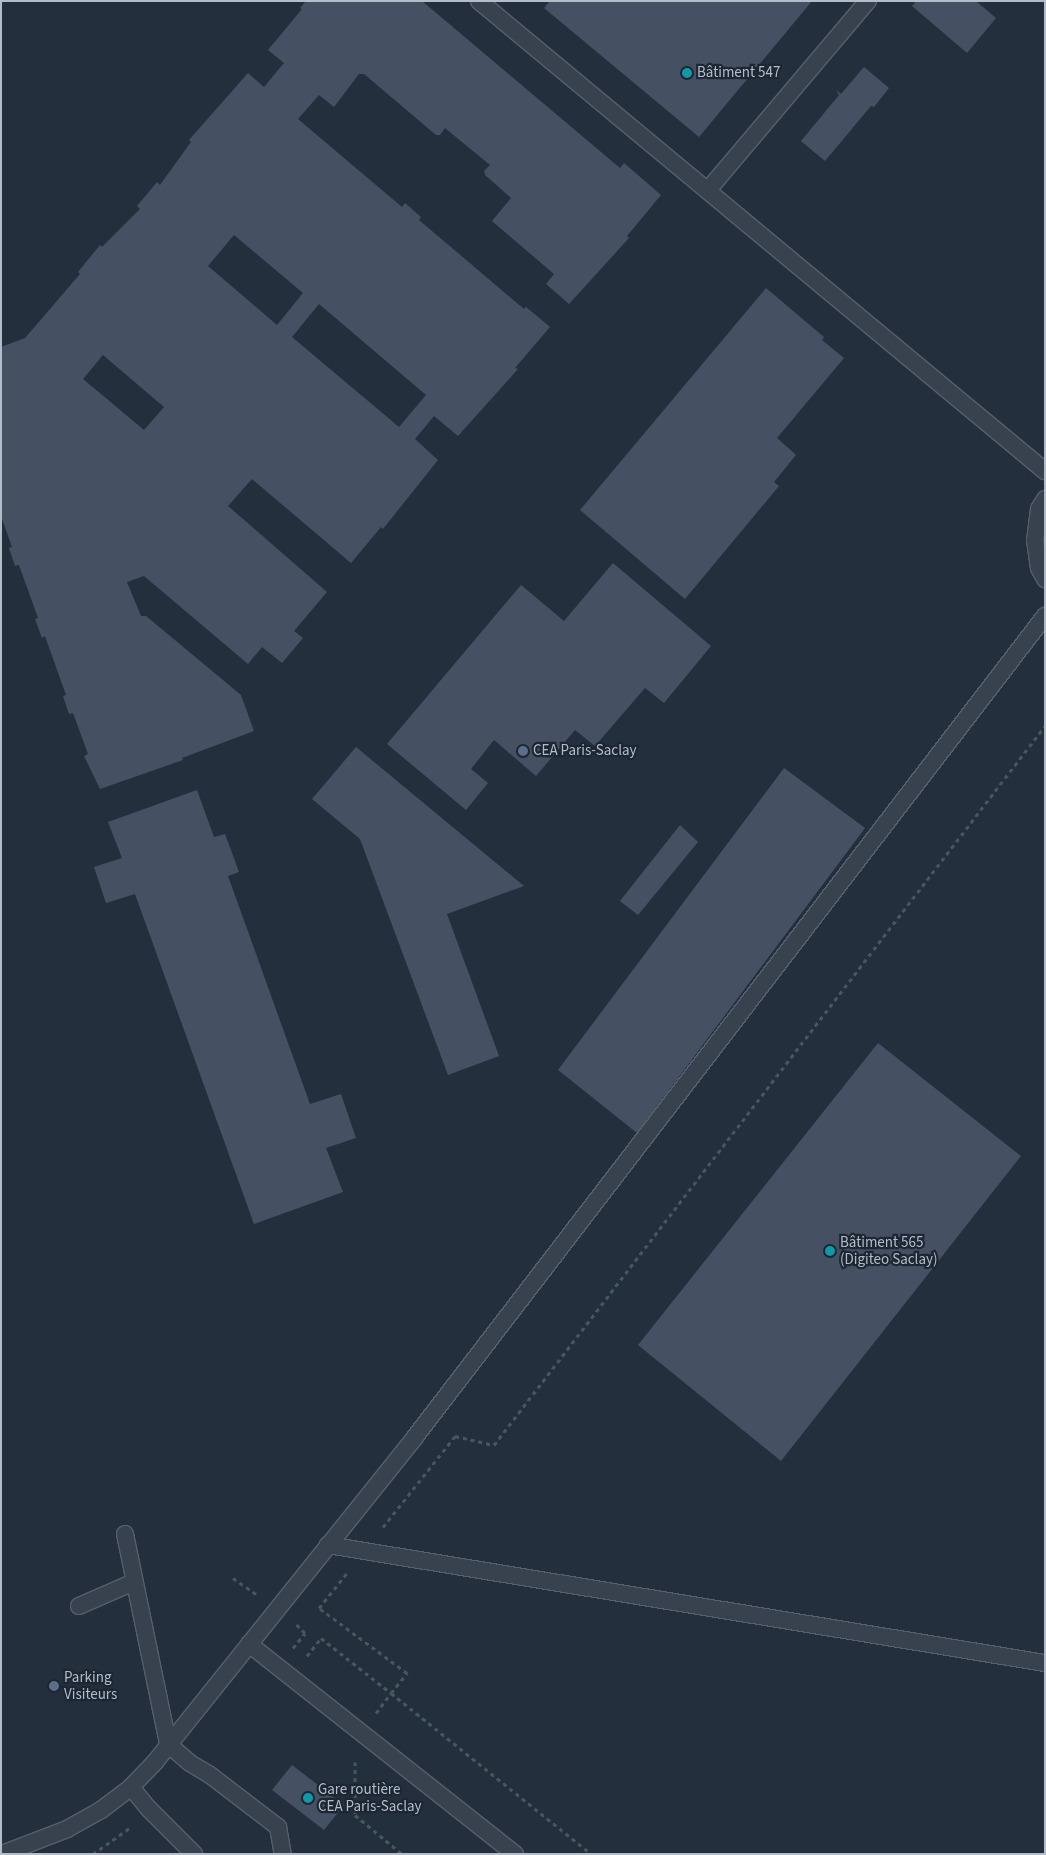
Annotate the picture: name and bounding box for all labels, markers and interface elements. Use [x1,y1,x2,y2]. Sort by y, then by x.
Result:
place label: Bâtiment 547 [697,64,780,82]
marker: Bâtiment 547 [681,67,693,79]
place label: CEA Paris-Saclay [533,742,637,760]
marker: CEA Paris-Saclay [517,745,529,757]
place label: Bâtiment 565 (Digiteo Saclay) [840,1233,937,1268]
marker: Bâtiment 565 (Digiteo Saclay) [824,1245,836,1257]
place label: Parking Visiteurs [64,1668,117,1703]
marker: Parking Visiteurs [48,1680,60,1692]
place label: Gare routière CEA Paris-Saclay [318,1780,422,1815]
marker: Gare routière CEA Paris-Saclay [302,1792,314,1804]

